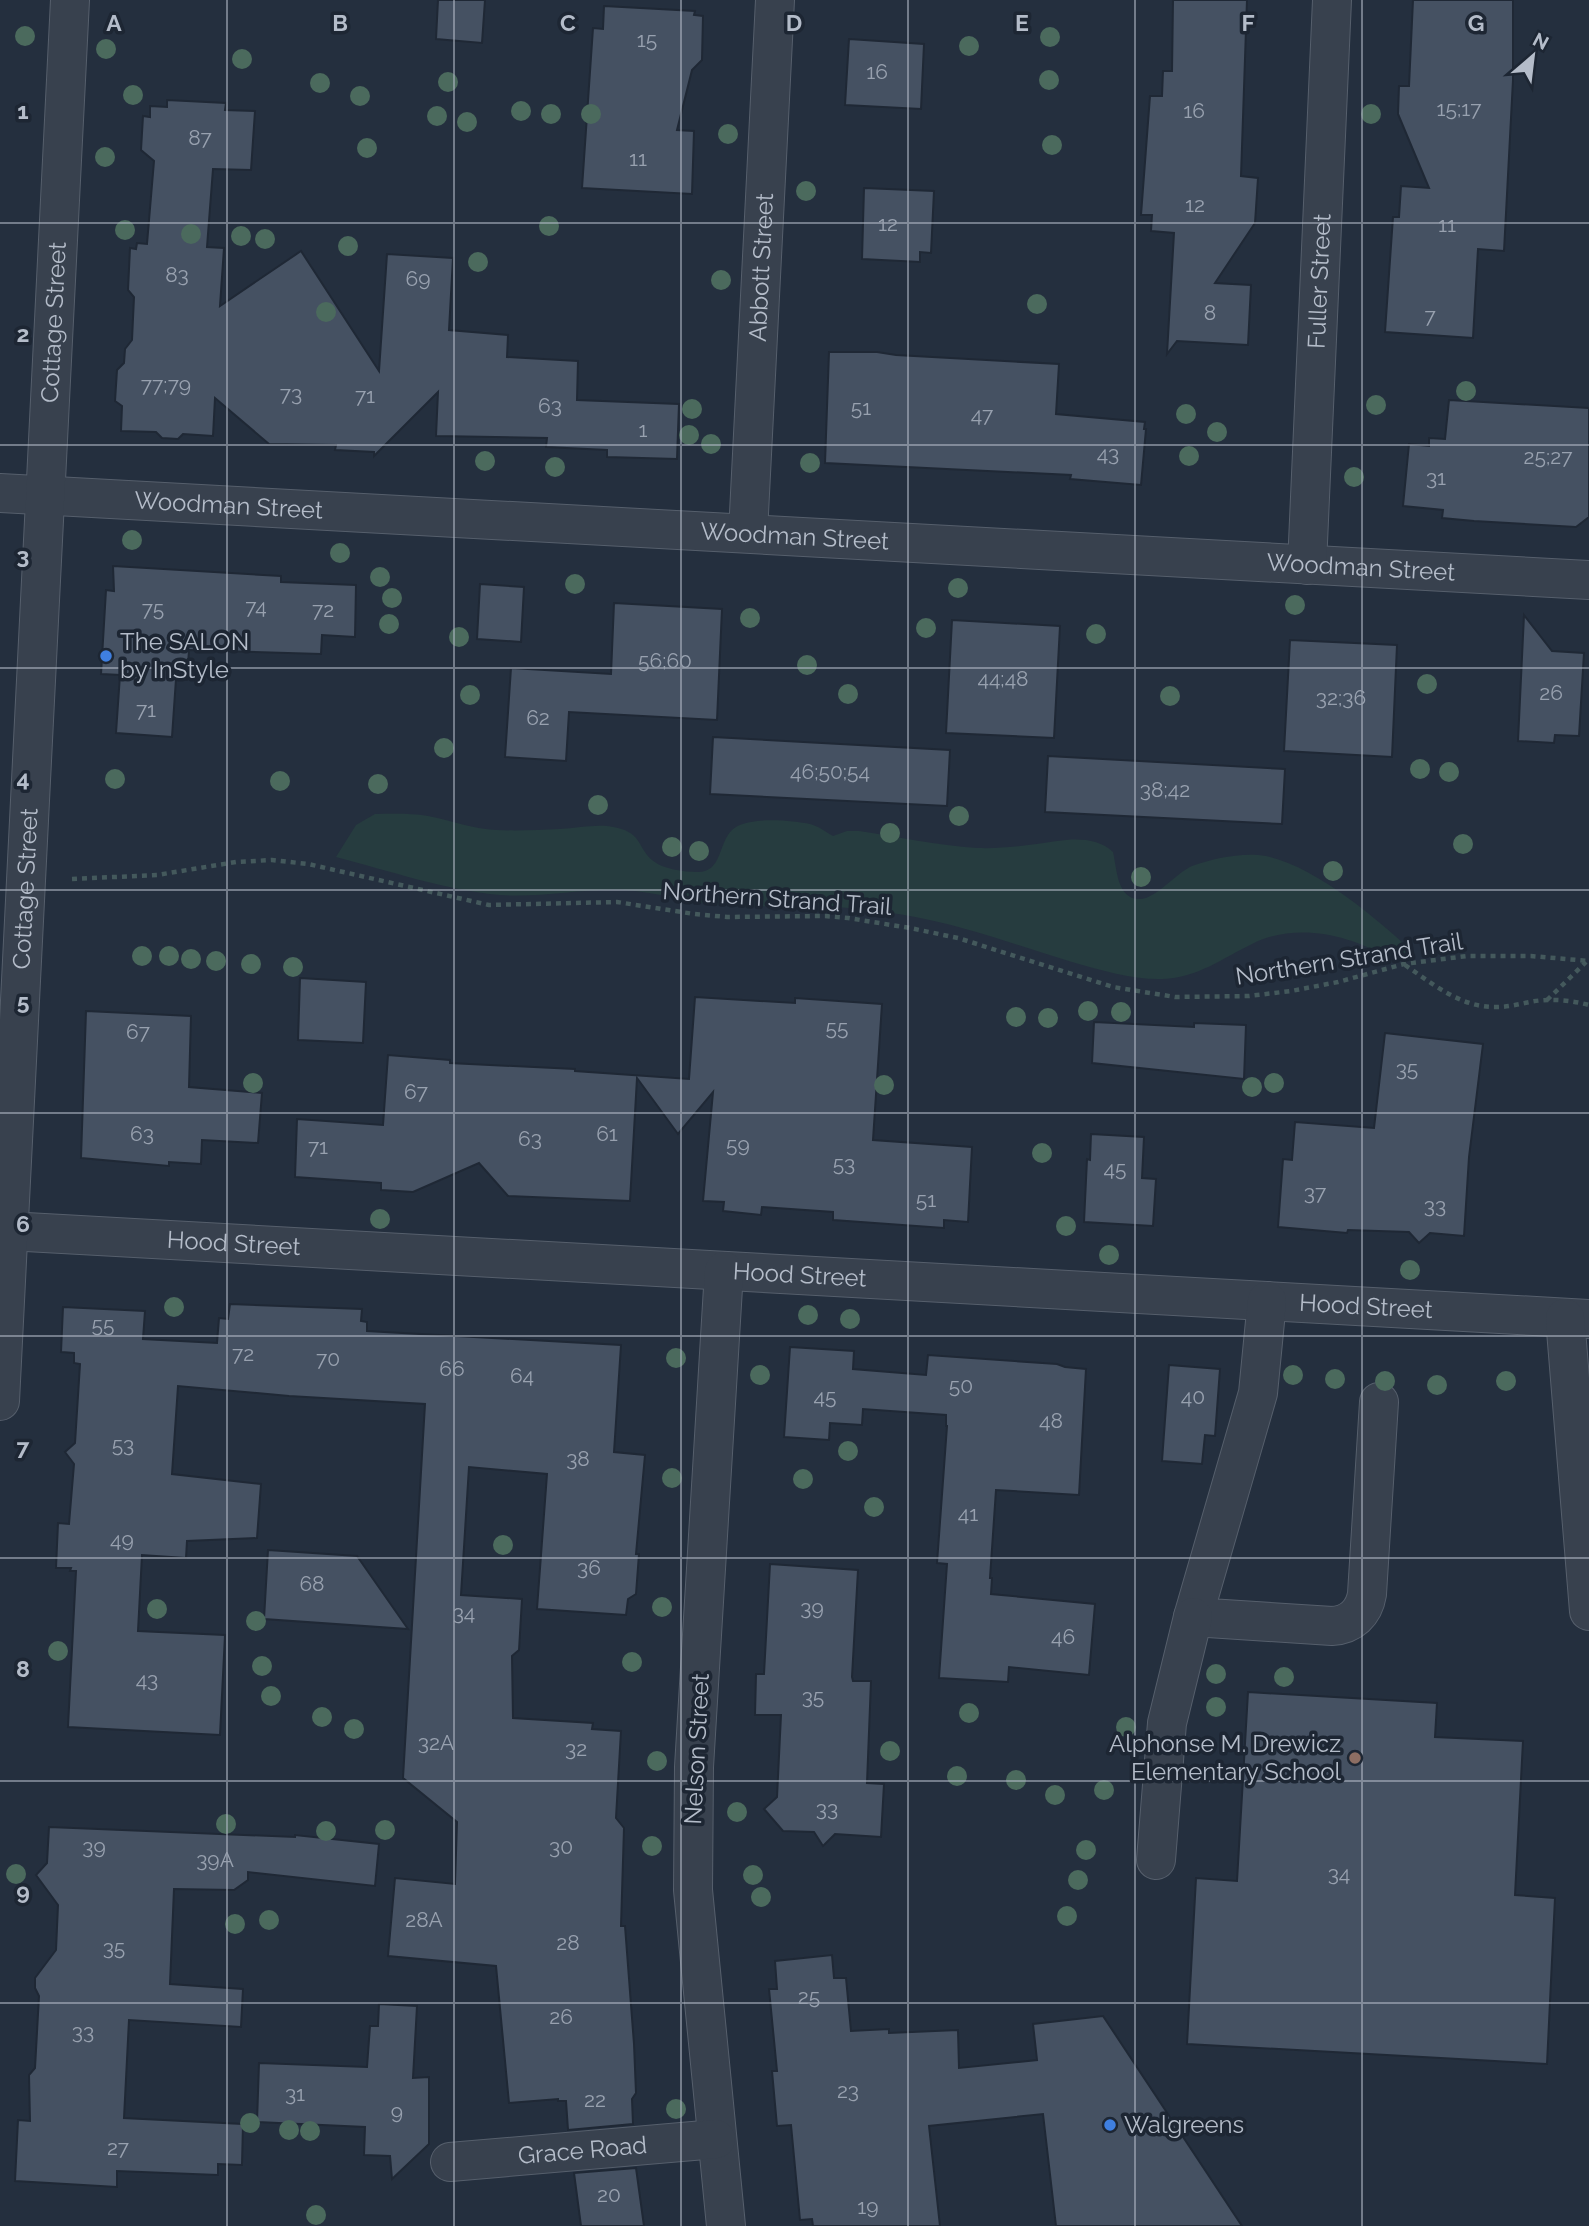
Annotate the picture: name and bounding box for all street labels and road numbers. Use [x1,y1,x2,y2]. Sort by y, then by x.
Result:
street label: Abbott Street [743,192,779,342]
street label: Fuller Street [1302,213,1337,350]
street label: Cottage Street [35,241,72,404]
street label: Woodman Street [134,485,324,525]
street label: Woodman Street [700,516,890,556]
street label: Woodman Street [1266,547,1456,587]
street label: Cottage Street [7,807,44,970]
street label: Northern Strand Trail [662,876,893,921]
street label: Northern Strand Trail [1233,926,1465,991]
street label: Hood Street [166,1225,301,1261]
street label: Hood Street [732,1256,867,1293]
street label: Hood Street [1298,1288,1433,1324]
street label: Nelson Street [678,1673,715,1825]
street label: Grace Road [517,2130,648,2170]

